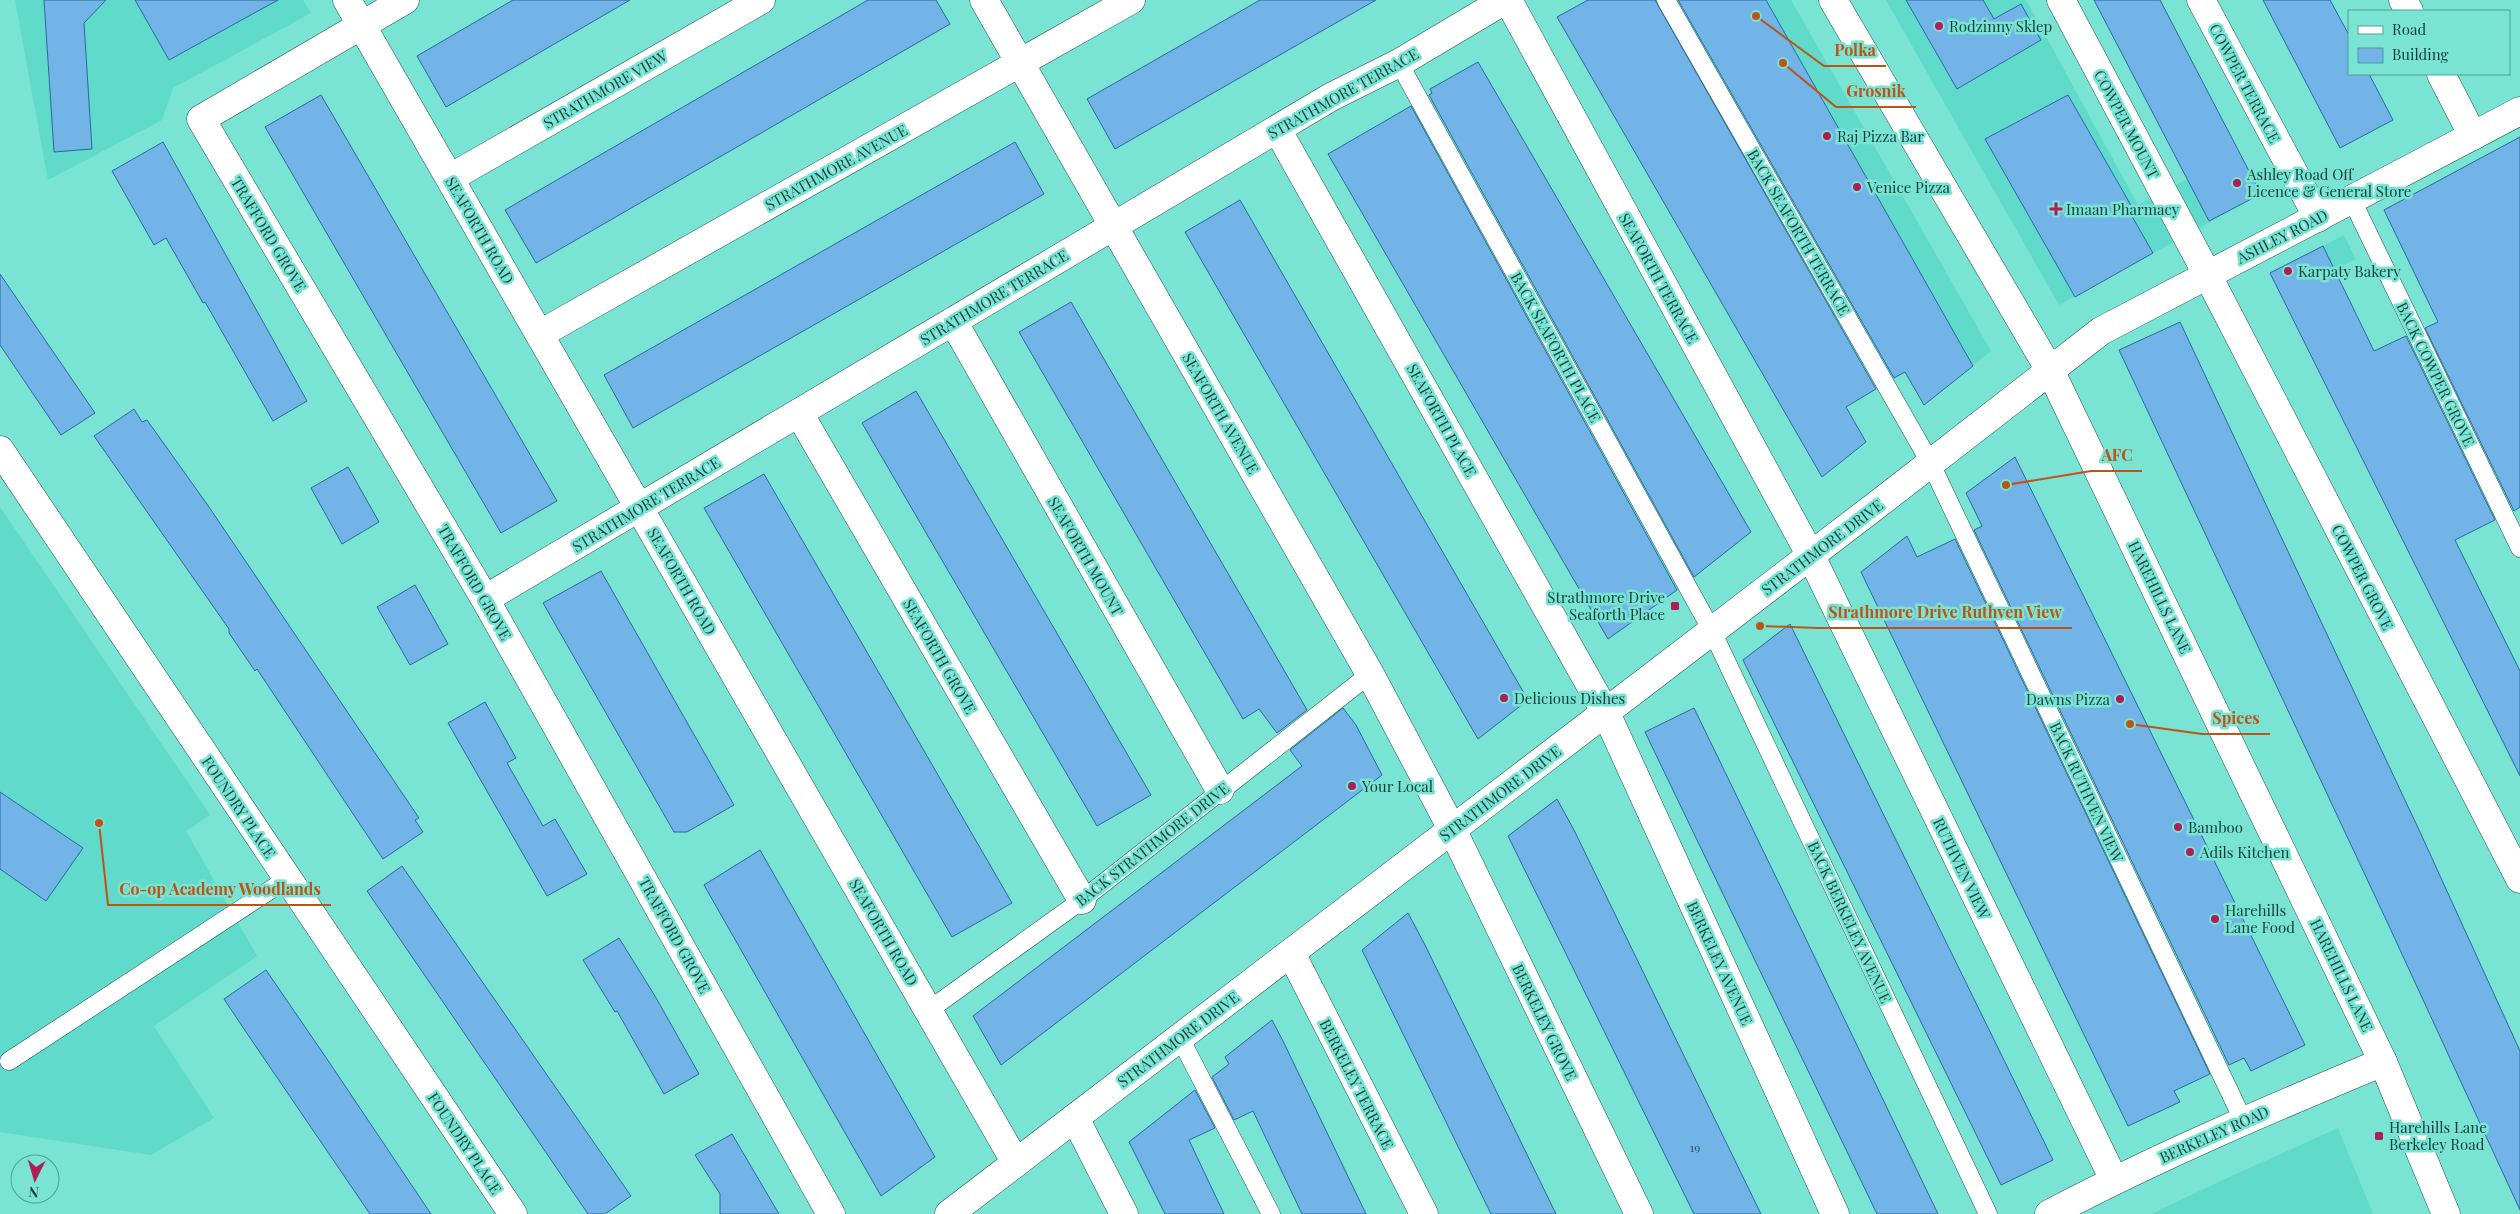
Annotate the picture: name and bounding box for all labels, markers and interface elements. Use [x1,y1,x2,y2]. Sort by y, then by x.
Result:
legend [2348,10,2510,75]
place label: Rodzinny Sklep [1949,16,2053,36]
text: Road [2392,19,2426,39]
marker: Rodzinny Sklep [1933,20,1945,32]
street label: COWPER TERRACE [2205,20,2285,146]
callout: Polka [1824,35,1886,66]
text: Polka [1834,39,1876,60]
street label: STRATHMORE TERRACE [1264,43,1422,143]
text: Building [2392,44,2449,64]
street label: STRATHMORE VIEW [539,45,671,133]
street label: COWPER MOUNT [2090,66,2164,182]
callout: Grosnik [1836,76,1916,107]
text: Grosnik [1846,80,1906,101]
street label: STRATHMORE AVENUE [761,120,911,214]
place label: Raj Pizza Bar [1837,126,1924,146]
marker: Raj Pizza Bar [1821,130,1833,142]
street label: BACK SEAFORTH TERRACE [1743,145,1855,319]
place label: Ashley Road Off Licence & General Store [2246,164,2411,201]
street label: TRAFFORD GROVE [227,173,311,295]
street label: SEAFORTH ROAD [441,173,519,287]
place label: Venice Pizza [1866,177,1951,197]
marker: Ashley Road Off Licence & General Store [2231,177,2243,189]
marker: Venice Pizza [1851,181,1863,193]
place label: Imaan Pharmacy [2066,199,2180,219]
marker: Imaan Pharmacy [2050,203,2062,215]
street label: ASHLEY ROAD [2232,204,2331,268]
street label: SEAFORTH TERRACE [1615,209,1703,347]
street label: STRATHMORE TERRACE [916,245,1072,349]
place label: Karpaty Bakery [2298,261,2401,281]
marker: Karpaty Bakery [2282,265,2294,277]
street label: BACK SEAFORTH PLACE [1506,268,1606,426]
street label: BACK COWPER GROVE [2392,299,2480,449]
street label: SEAFORTH AVENUE [1178,349,1264,477]
street label: SEAFORTH PLACE [1403,360,1481,480]
callout: AFC [2091,440,2142,471]
text: AFC [2101,444,2133,465]
street label: STRATHMORE TERRACE [568,452,724,556]
street label: SEAFORTH MOUNT [1044,493,1128,619]
street label: STRATHMORE DRIVE [1757,495,1887,599]
street label: TRAFFORD GROVE [434,521,516,643]
street label: COWPER GROVE [2328,521,2398,633]
street label: SEAFORTH ROAD [643,524,721,638]
street label: HAREHILLS LANE [2124,537,2196,657]
place label: Strathmore Drive Seaforth Place [1547,587,1665,624]
street label: SEAFORTH GROVE [899,595,981,717]
callout: Strathmore Drive Ruthven View [1818,597,2072,628]
marker: Strathmore Drive Seaforth Place [1669,600,1681,612]
text: Strathmore Drive Ruthven View [1828,601,2062,622]
place label: Delicious Dishes [1514,688,1625,708]
place label: Dawns Pizza [2026,689,2111,709]
marker: Delicious Dishes [1498,692,1510,704]
marker: Dawns Pizza [2114,693,2126,705]
callout: Spices [2202,703,2270,734]
text: Spices [2212,707,2260,728]
street label: BACK RUTHVEN VIEW [2046,719,2128,866]
street label: STRATHMORE DRIVE [1435,741,1565,845]
street label: FOUNDRY PLACE [198,752,280,862]
place label: Your Local [1361,776,1433,796]
street label: BACK STRATHMORE DRIVE [1071,778,1233,910]
marker: Your Local [1346,780,1358,792]
street label: RUTHVEN VIEW [1929,814,1995,922]
place label: Bamboo [2188,817,2243,837]
marker: Bamboo [2172,821,2184,833]
street label: BACK BERKELEY AVENUE [1804,838,1896,1006]
place label: Adils Kitchen [2199,842,2290,862]
marker: Adils Kitchen [2184,846,2196,858]
street label: TRAFFORD GROVE [635,873,715,997]
callout: Co-op Academy Woodlands [108,874,331,905]
street label: SEAFORTH ROAD [845,875,923,989]
text: Co-op Academy Woodlands [119,878,321,899]
street label: BERKELEY AVENUE [1683,898,1757,1028]
place label: Harehills Lane Food [2225,900,2295,937]
marker: Harehills Lane Food [2209,913,2221,925]
street label: HAREHILLS LANE [2306,915,2378,1035]
street label: BERKELEY GROVE [1508,961,1582,1083]
street label: STRATHMORE DRIVE [1113,987,1243,1091]
street label: BERKELEY TERRACE [1316,1016,1398,1152]
street label: FOUNDRY PLACE [424,1088,506,1198]
street label: BERKELEY ROAD [2156,1101,2272,1167]
place label: Harehills Lane Berkeley Road [2389,1117,2487,1154]
marker: Harehills Lane Berkeley Road [2373,1130,2385,1142]
house number: 19 [1690,1139,1700,1155]
north arrow [10,1154,60,1204]
text: N [28,1183,40,1202]

